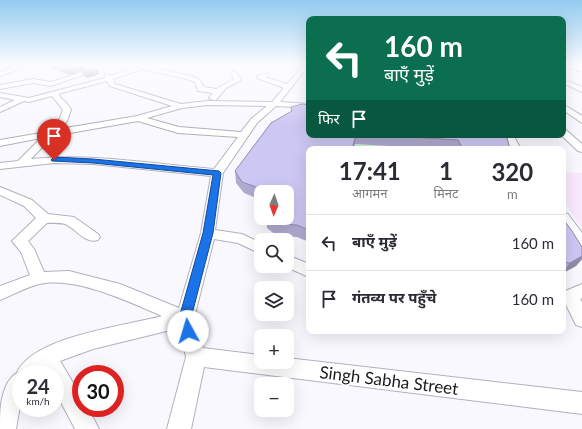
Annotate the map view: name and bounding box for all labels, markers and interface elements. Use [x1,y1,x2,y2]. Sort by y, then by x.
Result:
text: 160 m [384,29,463,63]
icon: left [318,32,370,84]
text: बाएँ मुड़ें [384,63,434,85]
icon: arrive [348,108,370,130]
text: फिर [318,109,340,127]
pin [37,119,71,160]
icon: arrive [43,125,65,147]
text: 17:41 [339,156,401,185]
text: 1 [439,156,453,185]
text: 320 [491,157,533,186]
north arrow [254,185,294,225]
map controls [254,185,294,417]
text: आगमन [352,185,388,201]
text: मिनट [434,185,459,201]
text: m [507,186,518,202]
icon: left [318,232,340,254]
text: बाएँ मुड़ें [352,232,397,250]
button: search [254,233,294,273]
text: 160 m [512,234,554,252]
button: layers [254,281,294,321]
icon: arrive [318,288,340,310]
text: गंतव्य पर पहुँचे [352,288,436,306]
text: 160 m [512,290,554,308]
position arrow [167,310,209,352]
button: + [254,329,294,369]
street label: Singh Sabha Street [318,361,460,399]
speed limit sign: 30 [72,365,124,417]
text: 24 [26,374,50,398]
button: − [254,377,294,417]
text: km/h [26,395,50,407]

